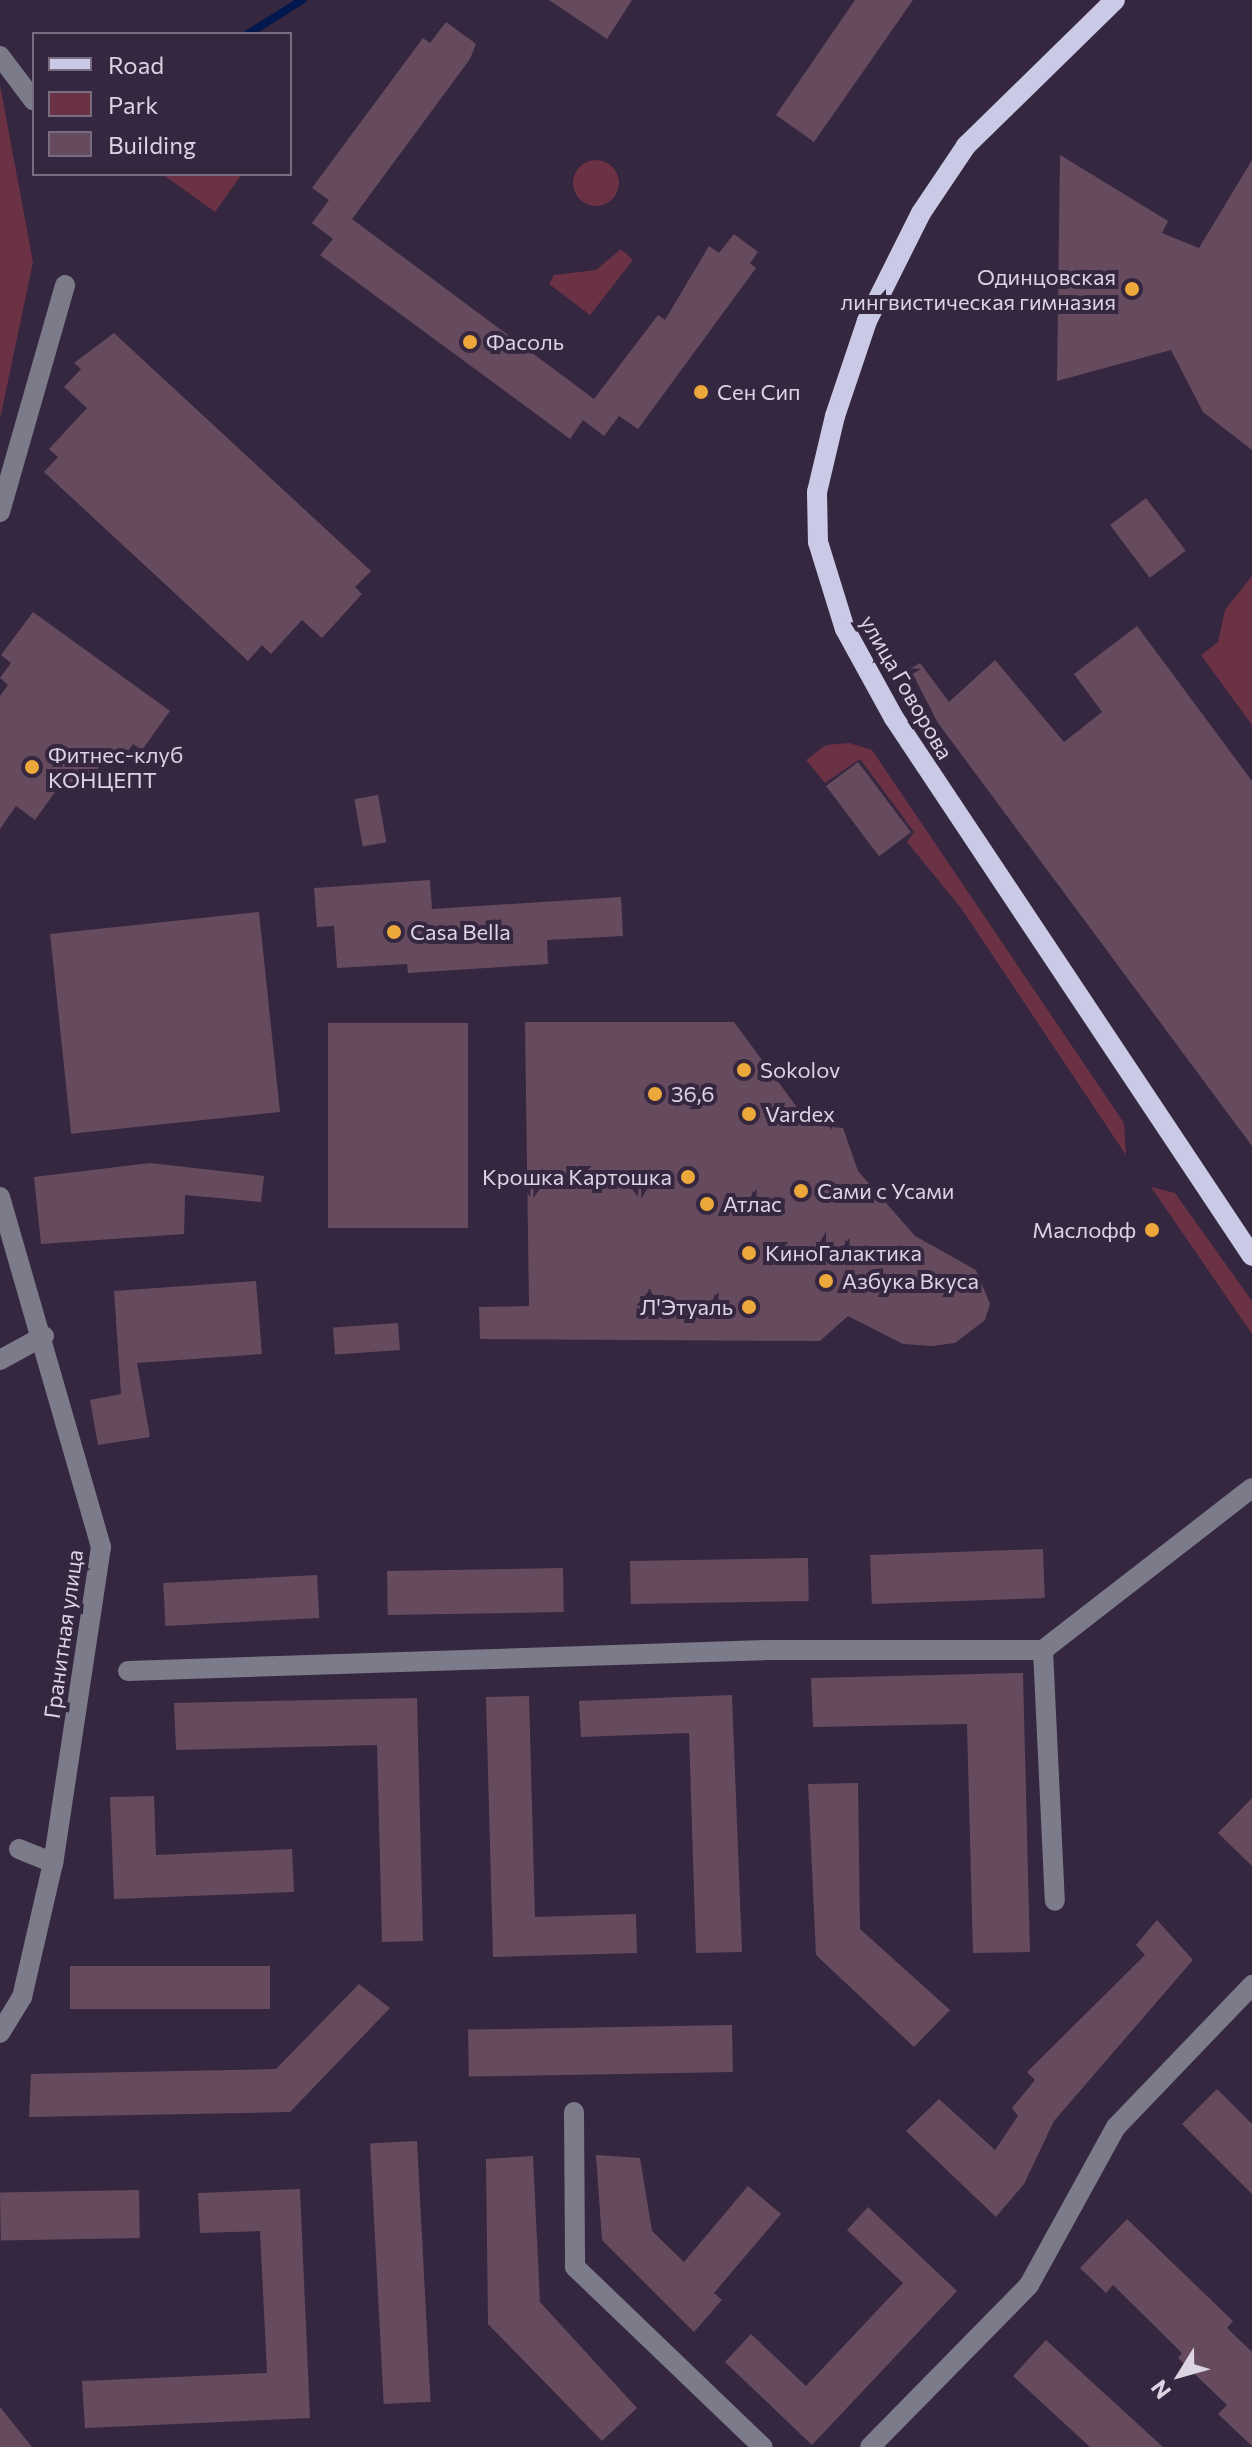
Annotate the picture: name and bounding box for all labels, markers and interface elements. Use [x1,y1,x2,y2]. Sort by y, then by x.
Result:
legend [32,32,292,176]
text: Road [108,50,164,79]
text: Park [108,90,158,119]
text: Building [108,130,196,159]
place label: Одинцовская лингвистическая гимназия [841,263,1116,314]
marker: Одинцовская лингвистическая гимназия [1123,280,1141,298]
place label: Фасоль [486,329,564,355]
marker: Фасоль [461,333,479,351]
place label: Сен Сип [717,379,801,405]
marker: Сен Сип [692,383,710,401]
street label: улица Говорова [855,610,959,764]
place label: Фитнес-клуб КОНЦЕПТ [48,741,183,792]
marker: Фитнес-клуб КОНЦЕПТ [23,758,41,776]
place label: Casa Bella [410,919,511,945]
marker: Casa Bella [385,923,403,941]
place label: Sokolov [760,1057,840,1083]
marker: Sokolov [735,1061,753,1079]
place label: 36,6 [671,1081,715,1107]
marker: 36,6 [646,1085,664,1103]
place label: Vardex [765,1101,835,1127]
marker: Vardex [740,1105,758,1123]
place label: Крошка Картошка [482,1164,672,1190]
marker: Крошка Картошка [679,1168,697,1186]
place label: Сами с Усами [817,1178,954,1204]
marker: Сами с Усами [792,1182,810,1200]
place label: Атлас [723,1191,782,1217]
marker: Атлас [698,1195,716,1213]
place label: Маслофф [1032,1217,1136,1243]
marker: Маслофф [1143,1221,1161,1239]
place label: КиноГалактика [765,1240,922,1266]
marker: КиноГалактика [740,1244,758,1262]
place label: Азбука Вкуса [842,1268,979,1294]
marker: Азбука Вкуса [817,1272,835,1290]
place label: Л'Этуаль [640,1294,733,1320]
marker: Л'Этуаль [740,1298,758,1316]
street label: Гранитная улица [38,1548,88,1720]
north arrow [1140,2335,1220,2415]
text: N [1145,2375,1176,2404]

